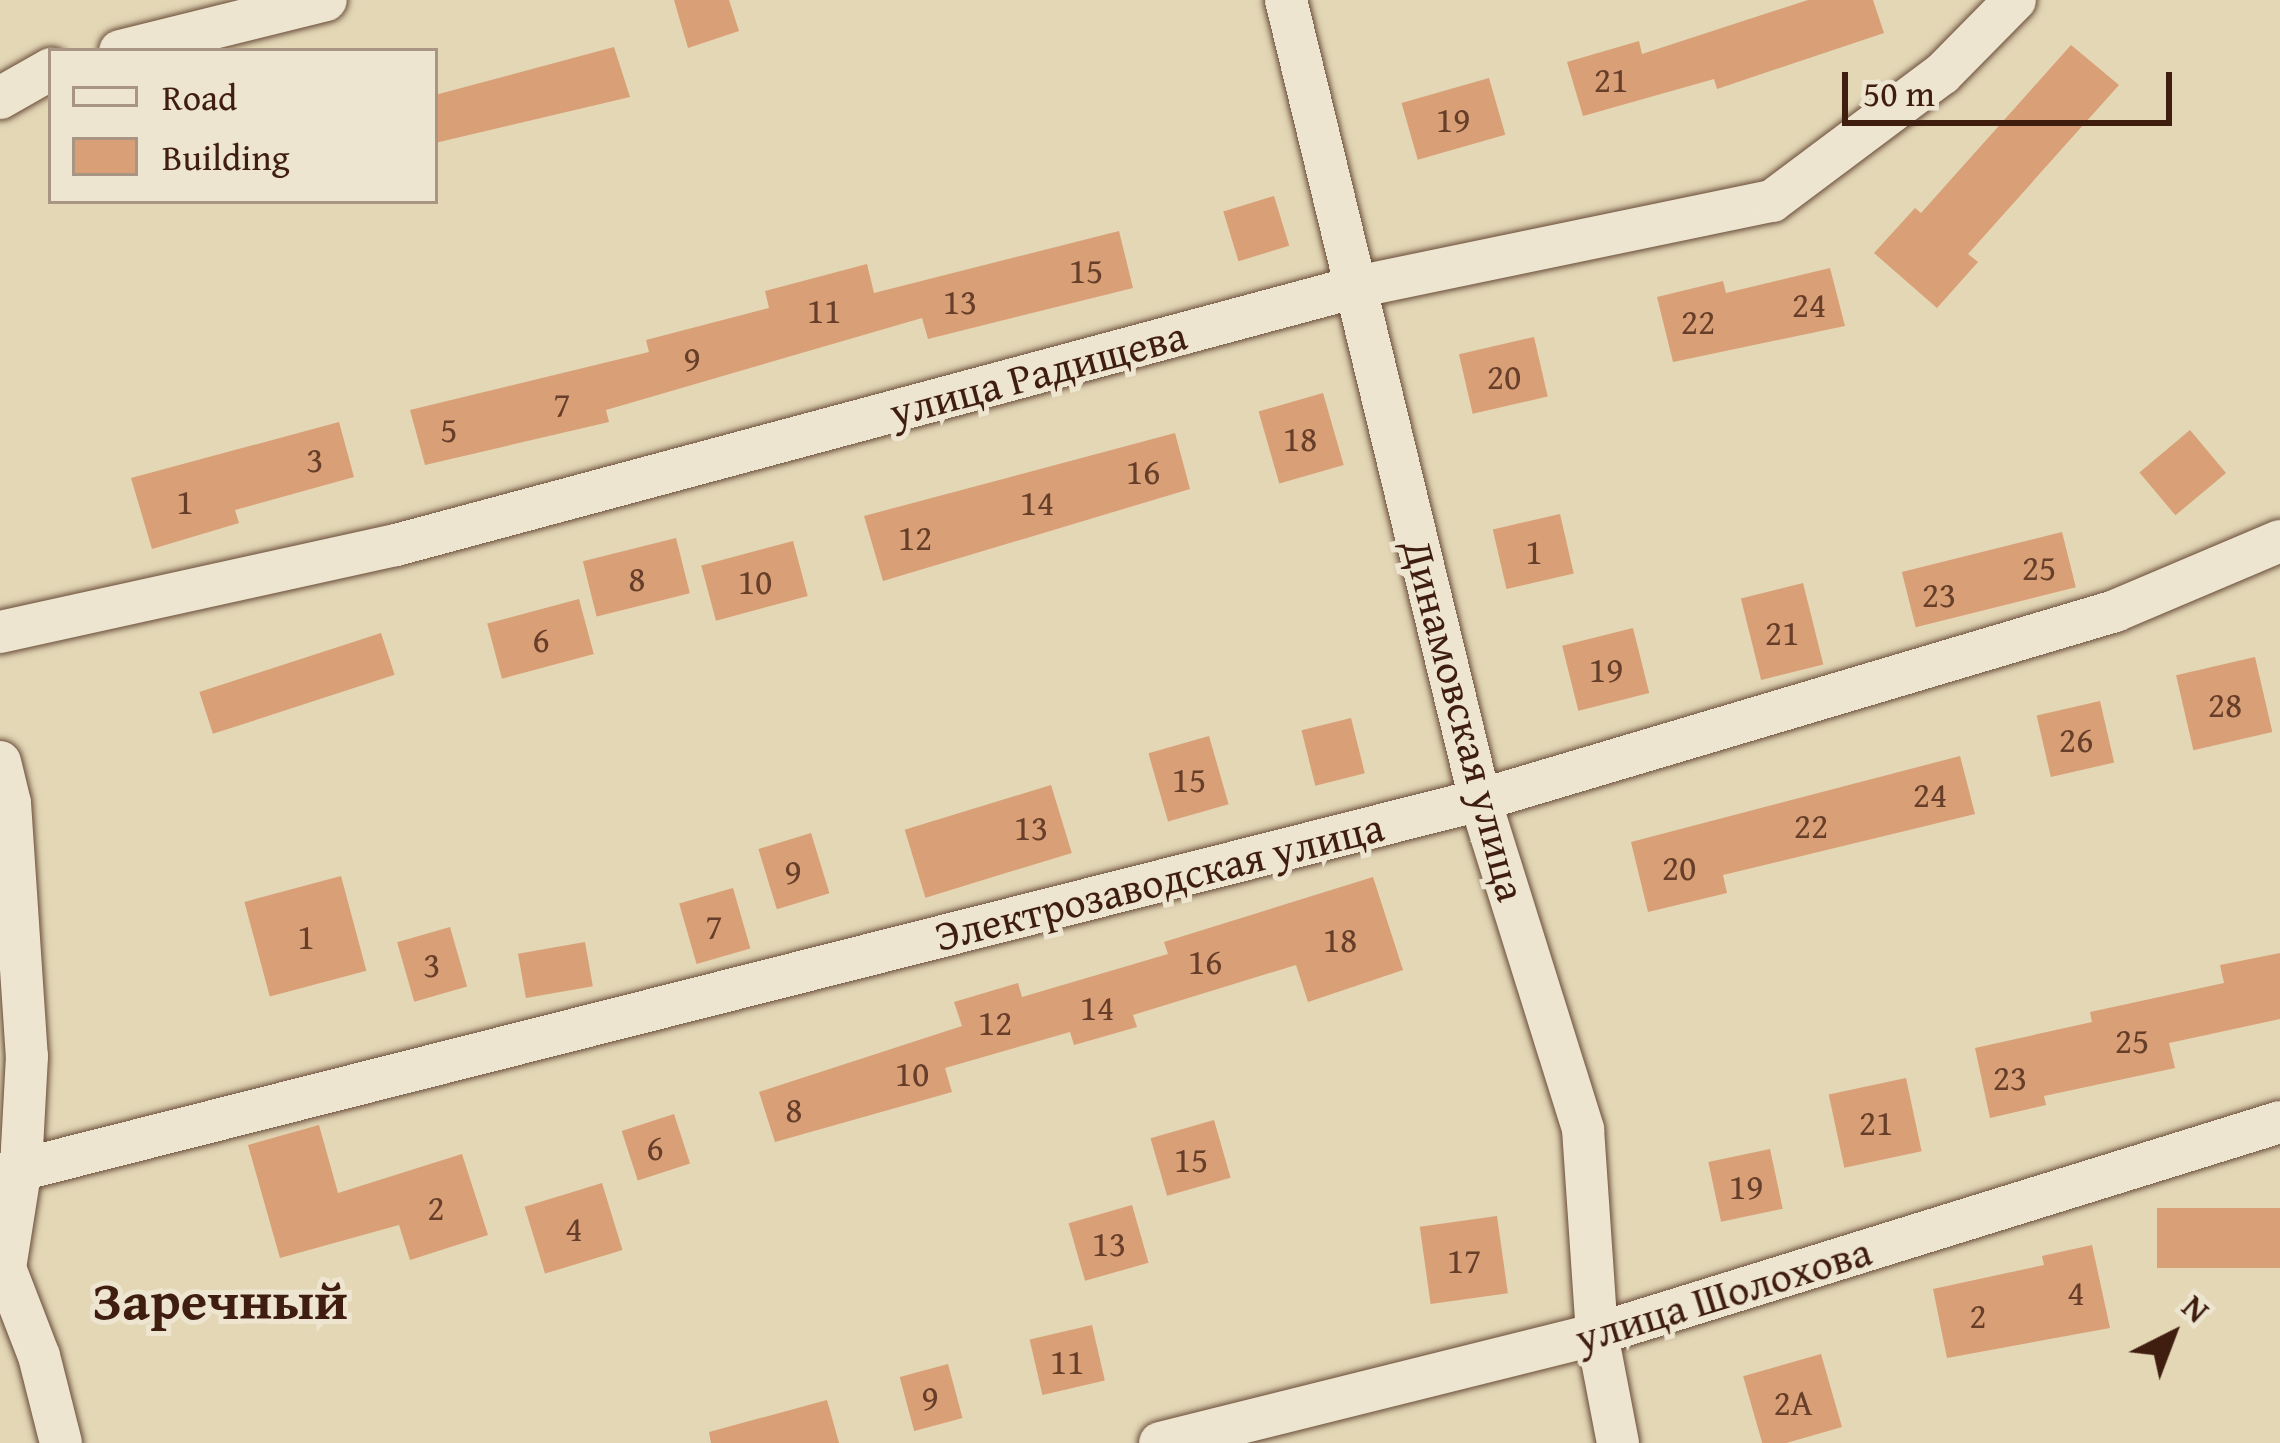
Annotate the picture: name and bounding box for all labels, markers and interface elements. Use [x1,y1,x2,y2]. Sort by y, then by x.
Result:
legend [48,48,438,204]
scale bar [1848,48,2178,122]
house number: 21 [1594,57,1628,101]
text: 50 m [1863,66,1935,119]
text: Road [162,70,237,123]
house number: 19 [1436,97,1470,141]
text: Building [162,130,290,183]
house number: 15 [1069,248,1103,292]
house number: 13 [943,279,977,323]
house number: 24 [1792,282,1826,326]
house number: 11 [807,288,841,332]
house number: 22 [1681,299,1715,343]
street label: улица Радищева [884,309,1192,437]
house number: 9 [683,336,701,380]
house number: 20 [1487,354,1521,398]
house number: 7 [553,382,571,426]
house number: 5 [440,407,458,451]
house number: 18 [1283,416,1317,460]
house number: 3 [306,437,324,481]
house number: 16 [1126,449,1160,493]
house number: 1 [176,479,194,523]
house number: 14 [1020,480,1054,524]
house number: 12 [898,515,932,559]
house number: 1 [1525,529,1543,573]
street label: Динамовская улица [1392,534,1538,906]
house number: 25 [2022,545,2056,589]
house number: 8 [628,556,646,600]
house number: 10 [738,559,772,603]
house number: 23 [1922,572,1956,616]
house number: 21 [1765,610,1799,654]
house number: 6 [532,617,550,661]
house number: 19 [1589,647,1623,691]
house number: 28 [2208,682,2242,726]
house number: 26 [2059,717,2093,761]
house number: 15 [1172,757,1206,801]
house number: 24 [1913,772,1947,816]
street label: Электрозаводская улица [929,801,1389,961]
house number: 22 [1794,803,1828,847]
house number: 13 [1014,805,1048,849]
house number: 20 [1662,845,1696,889]
house number: 9 [784,849,802,893]
house number: 7 [705,904,723,948]
house number: 1 [297,914,315,958]
house number: 18 [1323,917,1357,961]
house number: 16 [1188,939,1222,983]
house number: 3 [423,942,441,986]
house number: 14 [1080,985,1114,1029]
house number: 12 [978,1000,1012,1044]
house number: 25 [2115,1018,2149,1062]
house number: 10 [895,1051,929,1095]
house number: 23 [1993,1055,2027,1099]
house number: 8 [785,1087,803,1131]
house number: 21 [1859,1100,1893,1144]
house number: 6 [646,1125,664,1169]
house number: 15 [1174,1137,1208,1181]
house number: 19 [1729,1164,1763,1208]
house number: 2 [427,1185,445,1229]
house number: 4 [565,1206,583,1250]
house number: 13 [1092,1221,1126,1265]
street label: улица Шолохова [1569,1225,1877,1363]
house number: 17 [1447,1238,1481,1282]
district label: Заречный [92,1268,348,1332]
house number: 4 [2067,1270,2085,1314]
north arrow [2112,1275,2232,1395]
text: N [2172,1283,2220,1333]
house number: 2 [1969,1293,1987,1337]
house number: 11 [1050,1339,1084,1383]
house number: 9 [921,1375,939,1419]
house number: 2А [1773,1380,1813,1424]

